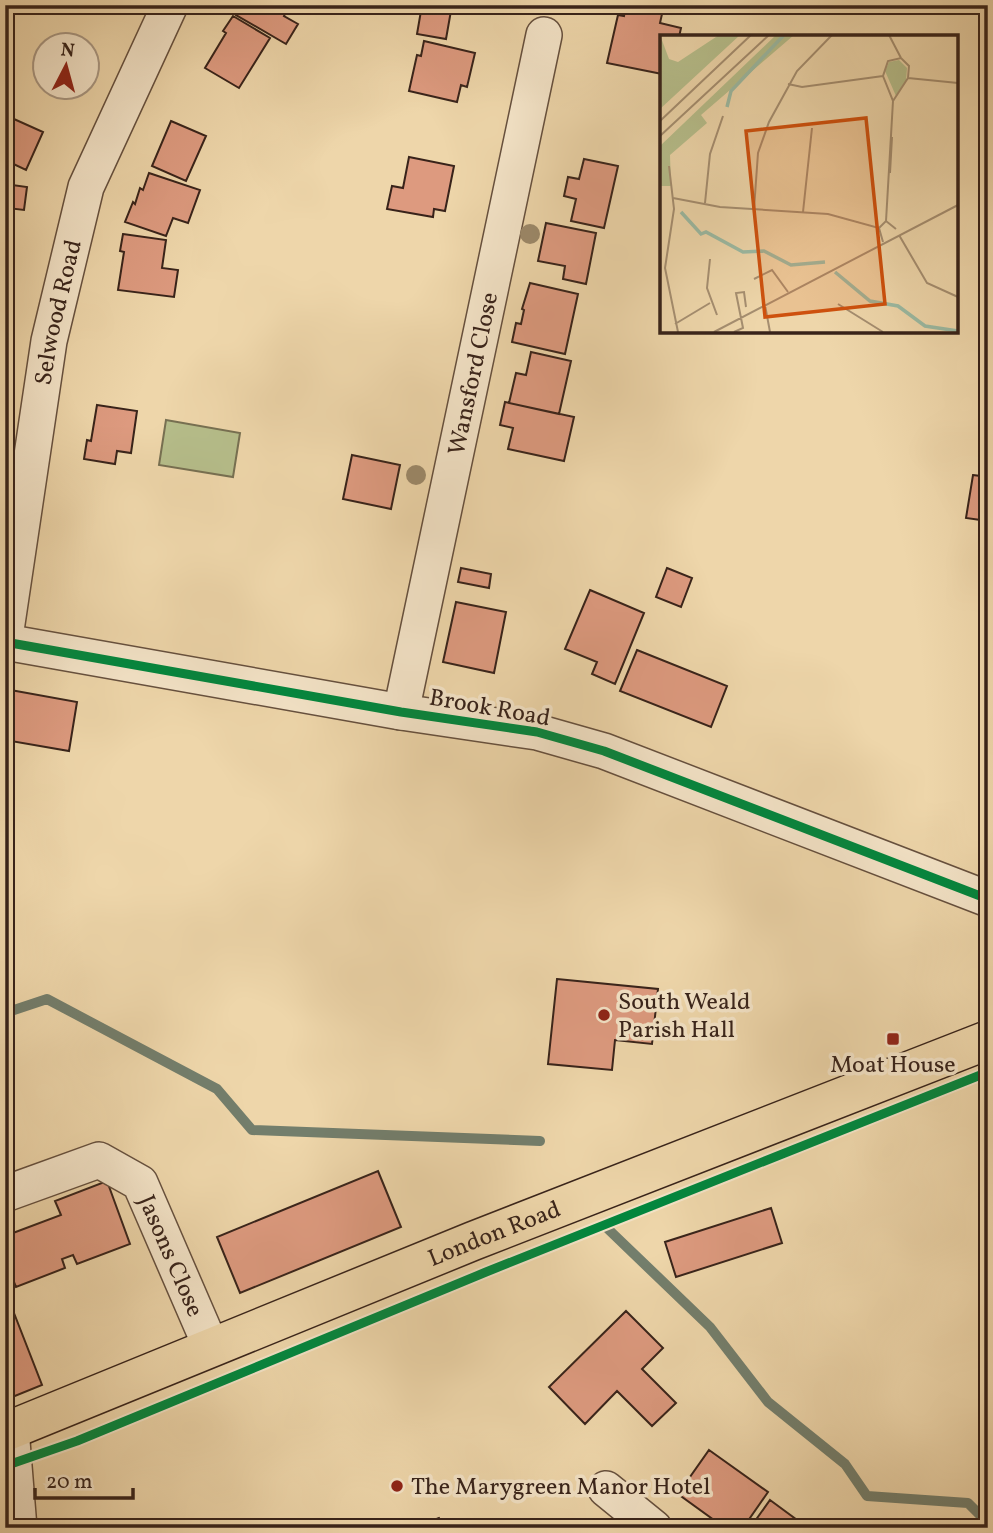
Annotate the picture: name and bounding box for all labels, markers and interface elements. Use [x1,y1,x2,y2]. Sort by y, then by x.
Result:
north arrow [32,32,102,102]
inset map [660,35,958,332]
text: N [59,37,76,65]
street label: Selwood Road [28,236,92,388]
street label: Wansford Close [441,289,508,458]
street label: Brook Road [426,682,553,736]
place label: South Weald Parish Hall [618,986,751,1048]
marker: South Weald Parish Hall [596,1007,612,1023]
marker: Moat House [885,1031,901,1047]
place label: Moat House [830,1049,956,1083]
street label: Jasons Close [128,1190,211,1323]
street label: London Road [423,1193,566,1277]
scale bar [35,1456,133,1500]
text: 20 m [46,1468,92,1497]
place label: The Marygreen Manor Hotel [411,1471,710,1505]
marker: The Marygreen Manor Hotel [389,1478,405,1494]

